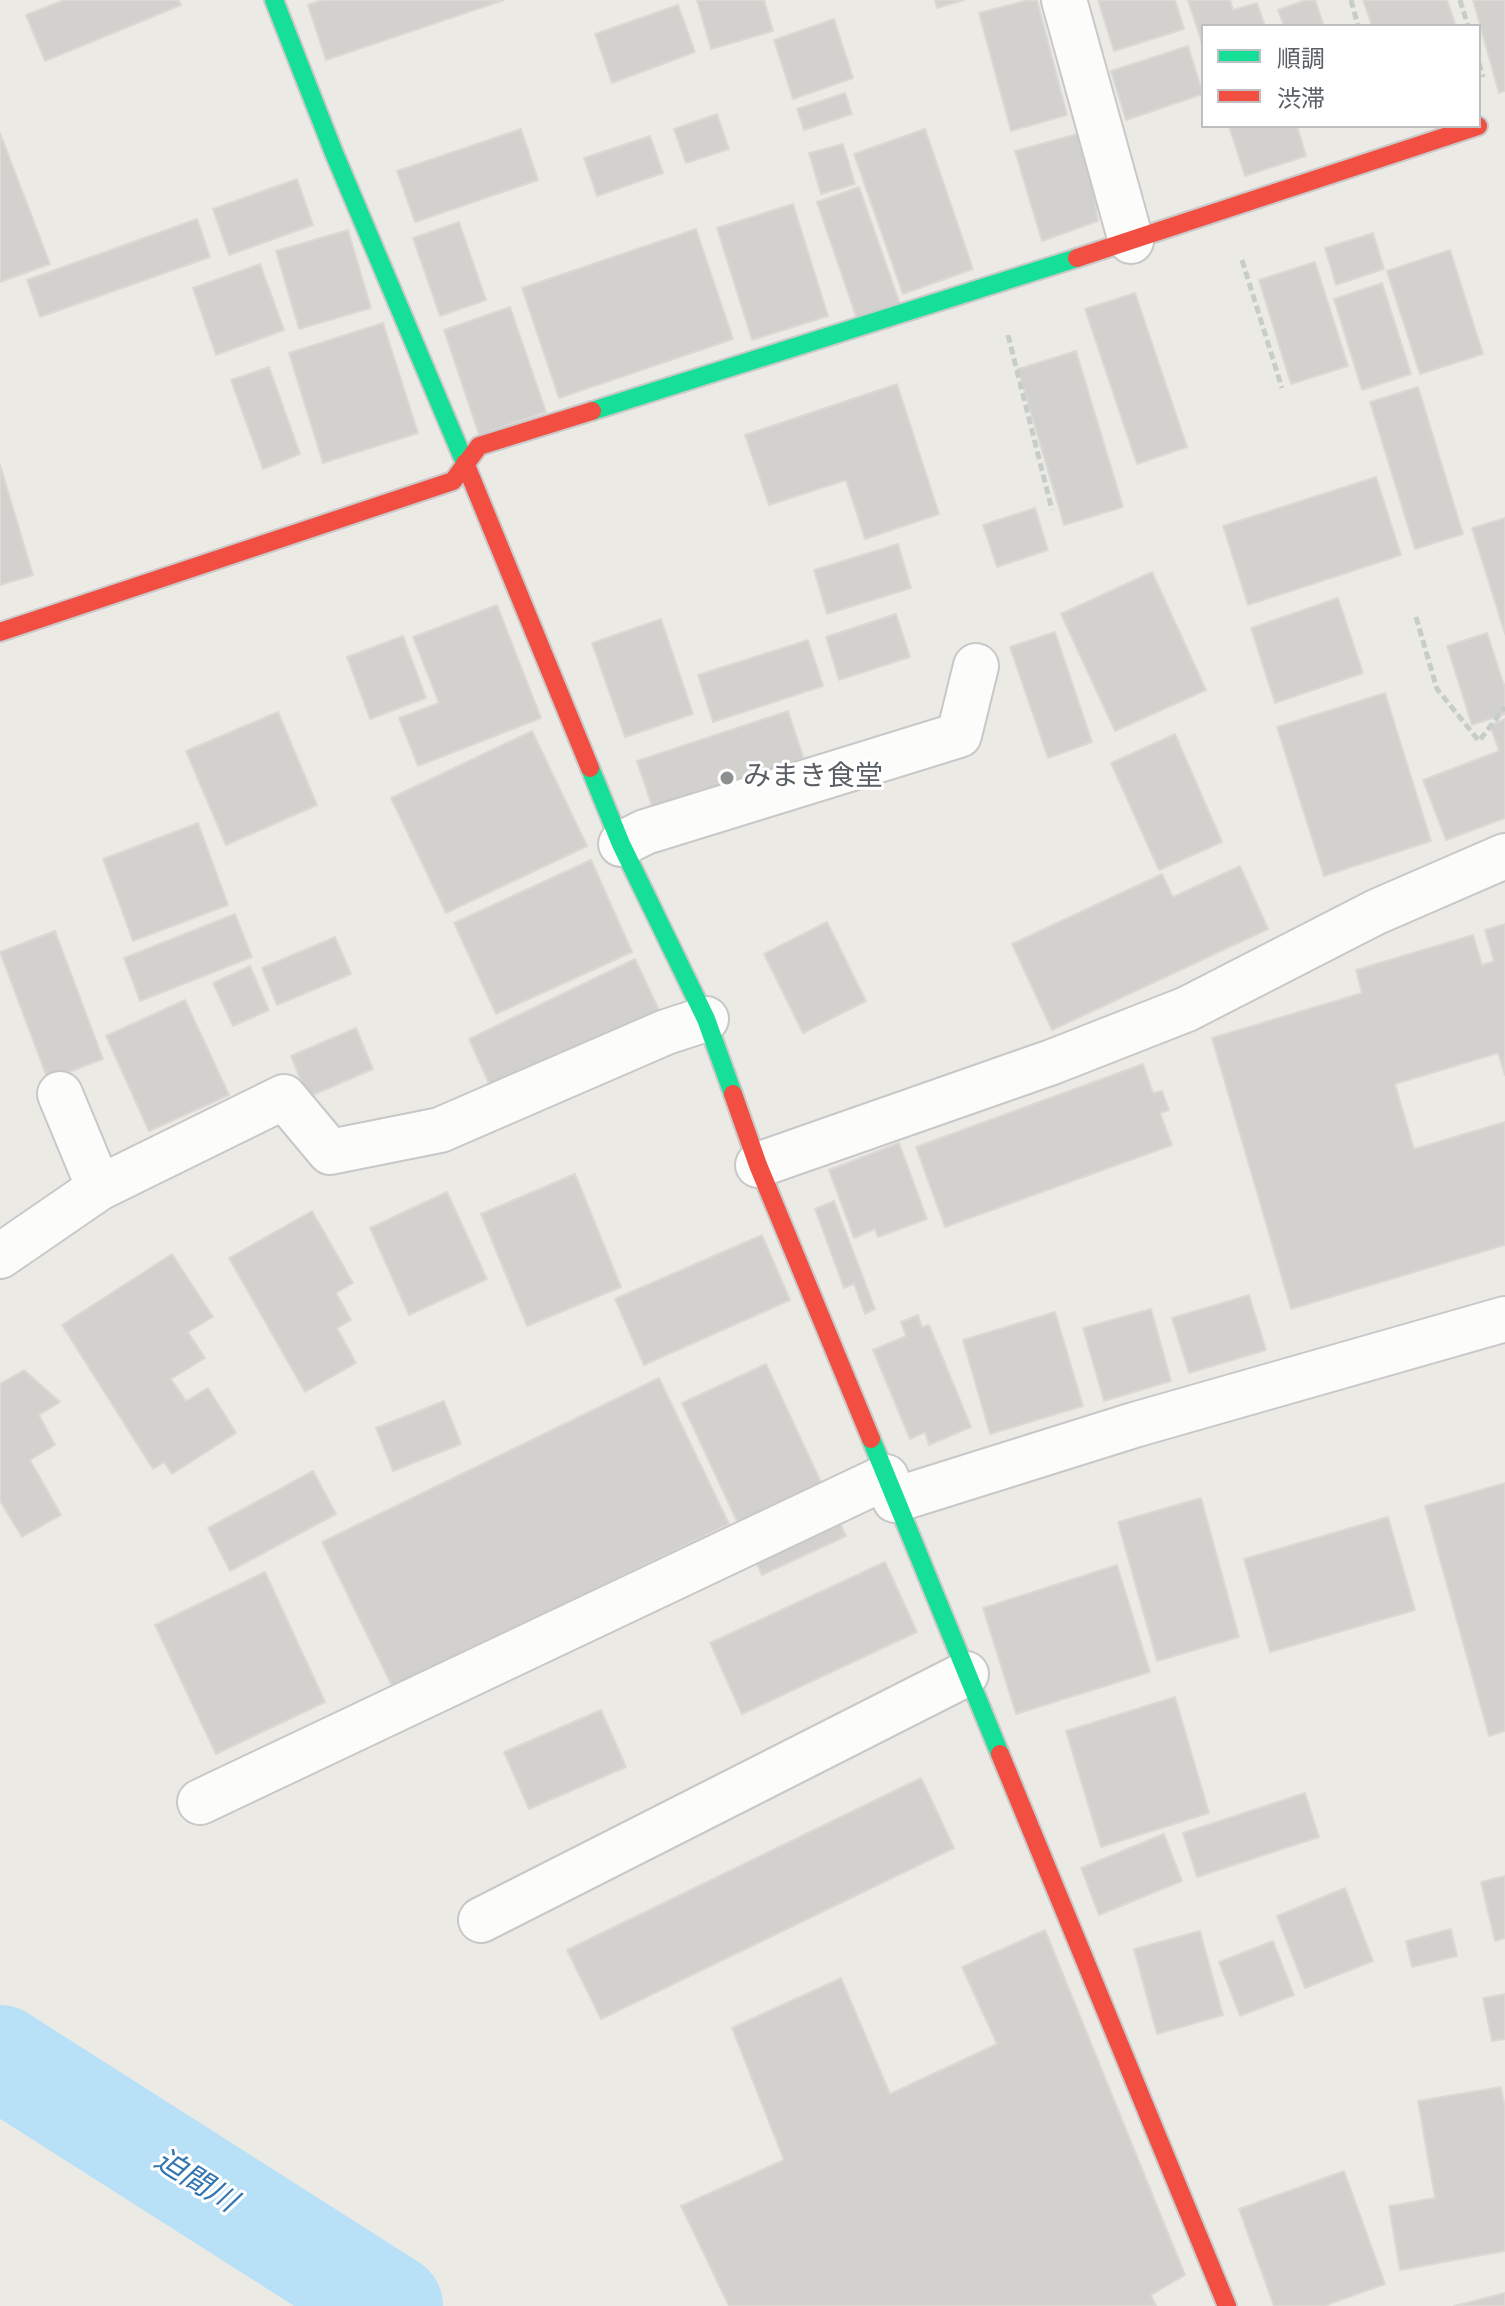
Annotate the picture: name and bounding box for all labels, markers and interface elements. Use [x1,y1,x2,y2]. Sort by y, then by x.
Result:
legend [1201,24,1481,128]
text: 順調 [1277,45,1325,73]
text: 渋滞 [1277,85,1325,113]
place label: みまき食堂 [743,761,883,795]
marker: みまき食堂 [718,769,736,787]
water label: 迫間川 [147,2143,243,2221]

